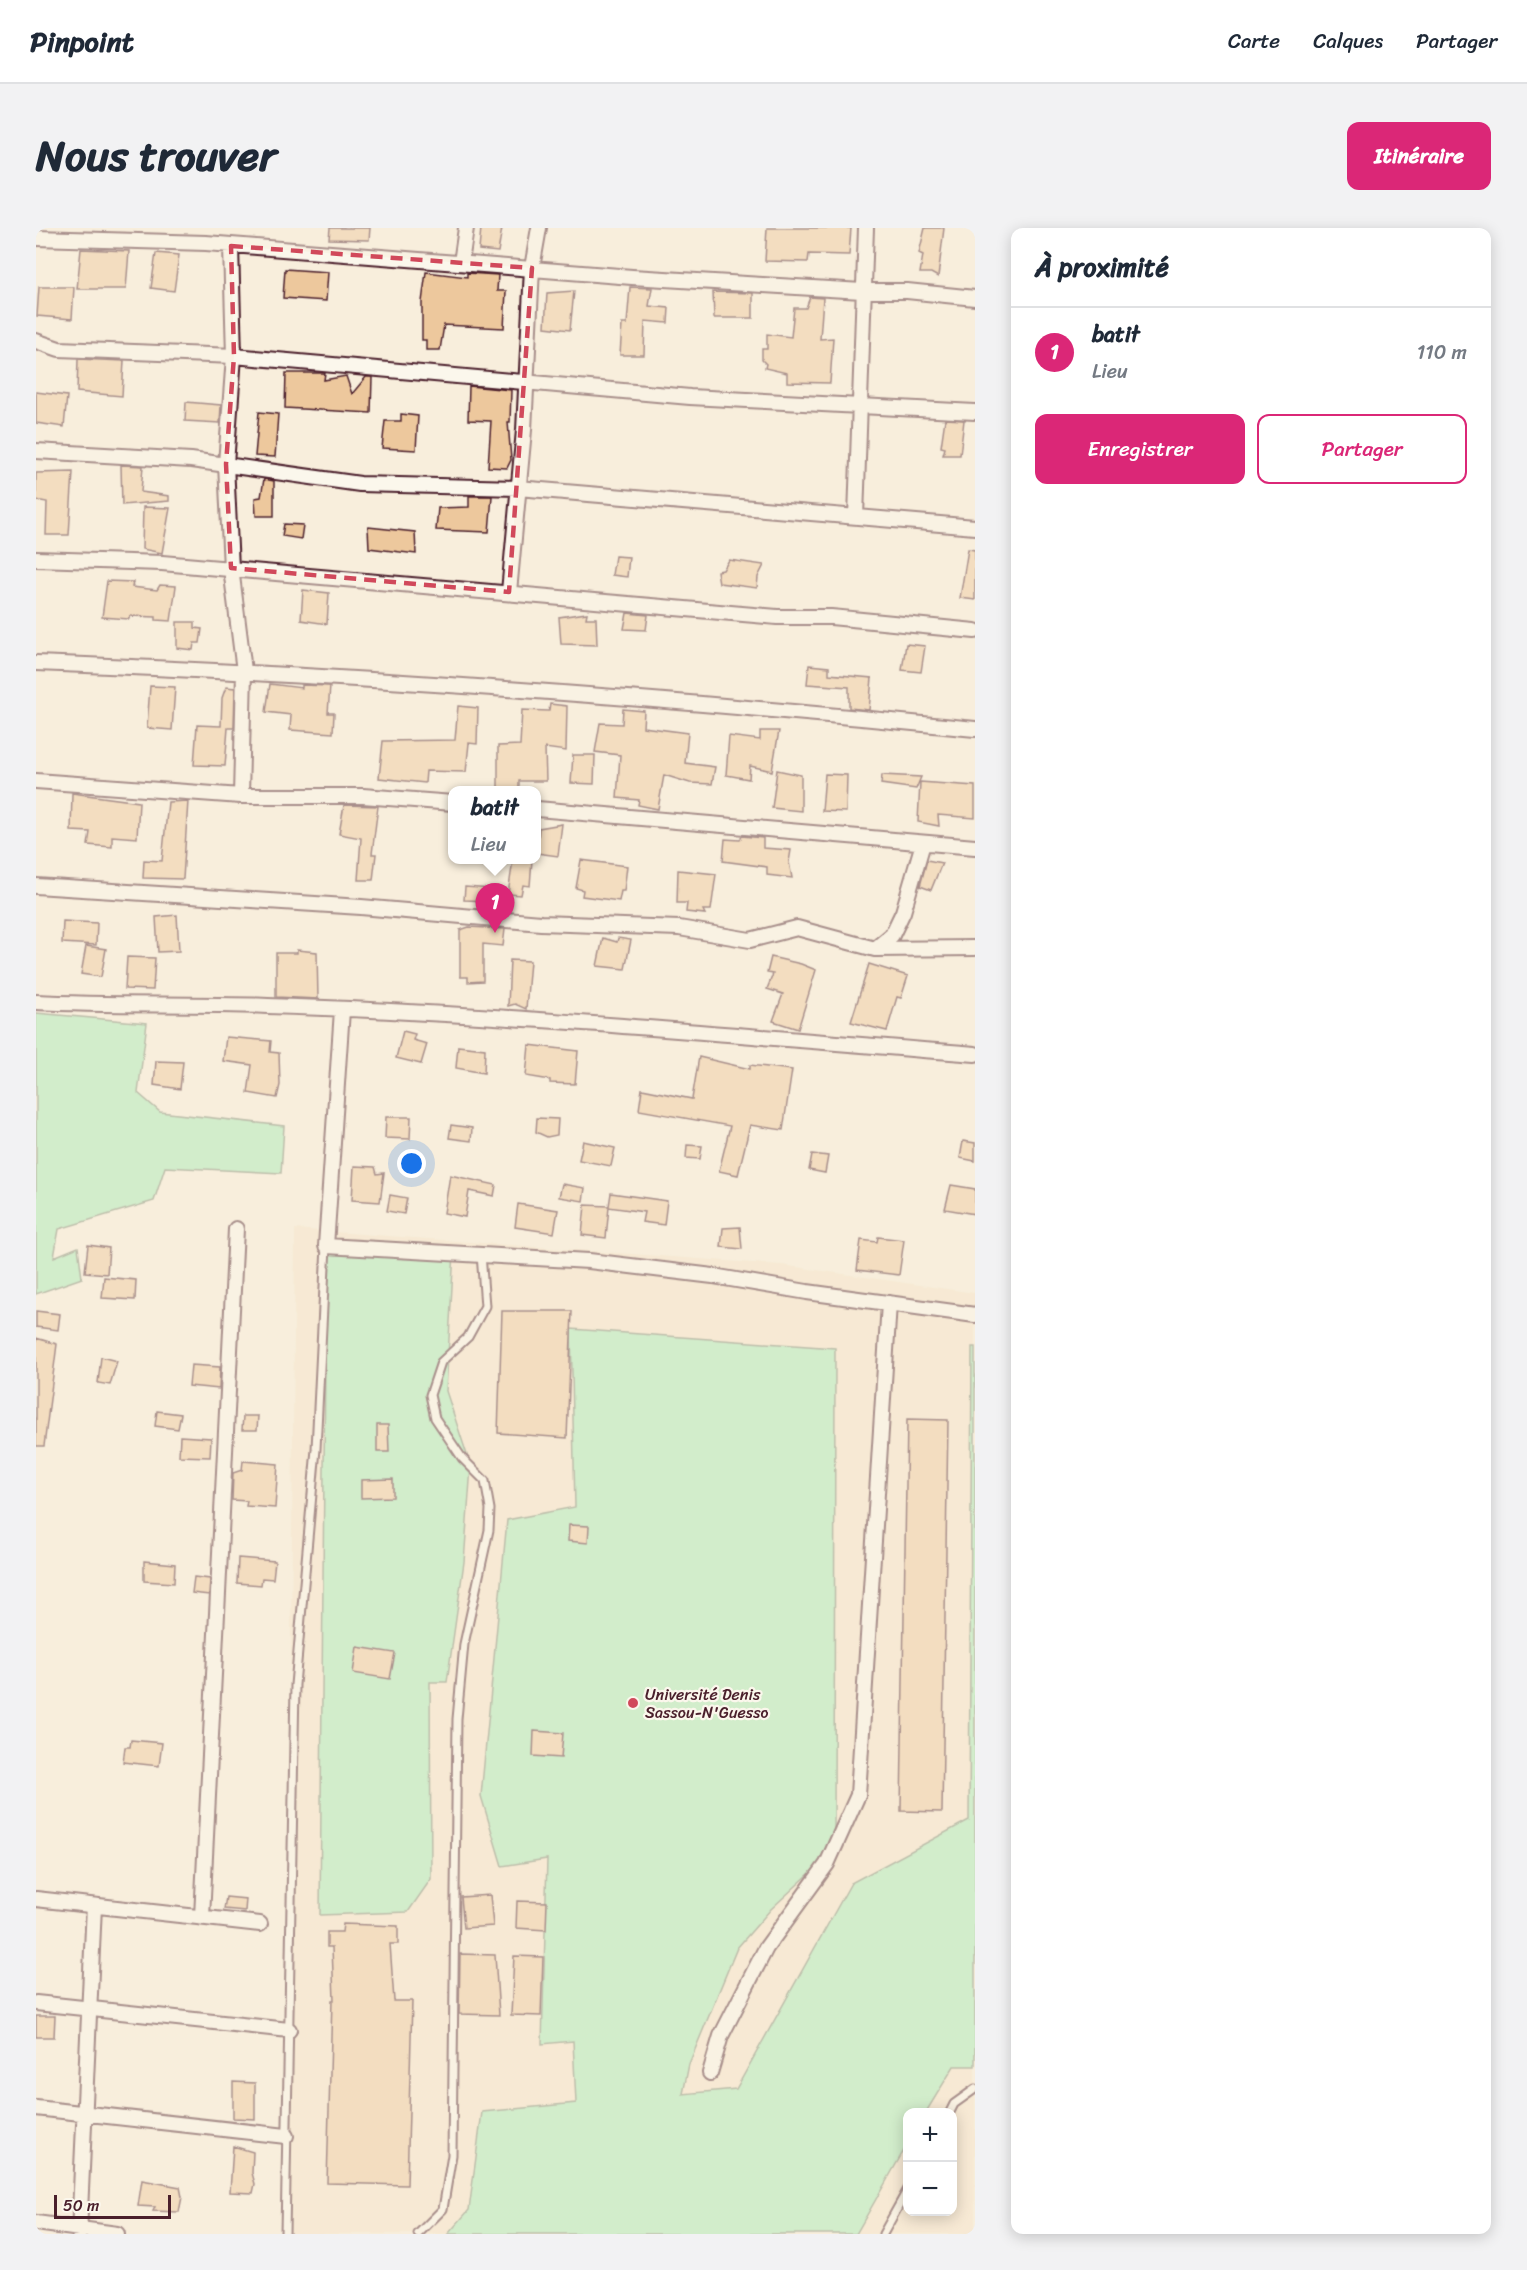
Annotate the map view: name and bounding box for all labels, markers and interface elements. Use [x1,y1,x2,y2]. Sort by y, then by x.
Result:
text: Pinpoint [30,17,134,66]
text: Carte [1228,22,1280,60]
text: Calques [1313,22,1383,60]
text: Partager [1416,22,1497,60]
text: Nous trouver [36,119,276,193]
button: Itinéraire [1347,122,1491,190]
text: À proximité [1035,244,1169,290]
text: batit [1092,315,1140,354]
text: 1 [1050,335,1059,370]
text: 110 m [1417,335,1467,370]
text: Lieu [1092,354,1128,389]
button: Enregistrer [1035,414,1245,484]
button: Partager [1257,414,1467,484]
popup [448,786,541,864]
text: batit [471,788,518,827]
text: Lieu [471,827,506,862]
pin: 1 [476,884,514,933]
your location [397,1149,426,1178]
place label: Université Denis Sassou-N'Guesso [645,1680,769,1727]
marker: Université Denis Sassou-N'Guesso [626,1696,640,1710]
map controls [903,2108,957,2216]
button: + [903,2108,957,2162]
button: − [903,2162,957,2216]
text: 50 m [63,2191,99,2220]
scale bar [54,2192,171,2220]

